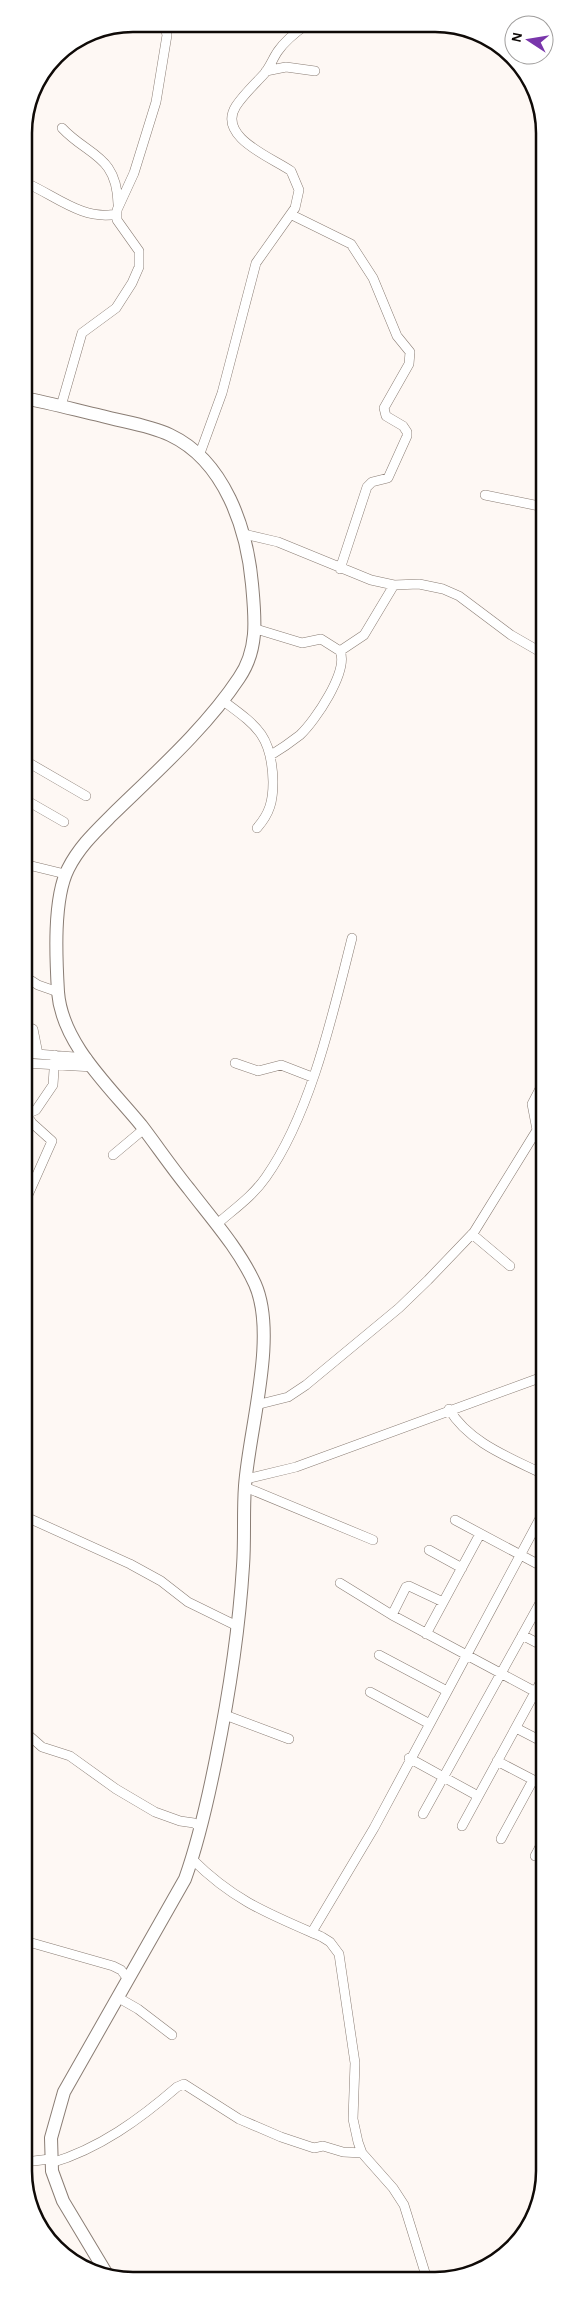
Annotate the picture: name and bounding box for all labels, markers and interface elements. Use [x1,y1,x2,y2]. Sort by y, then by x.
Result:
north arrow [504,15,554,65]
text: N [509,31,525,44]

